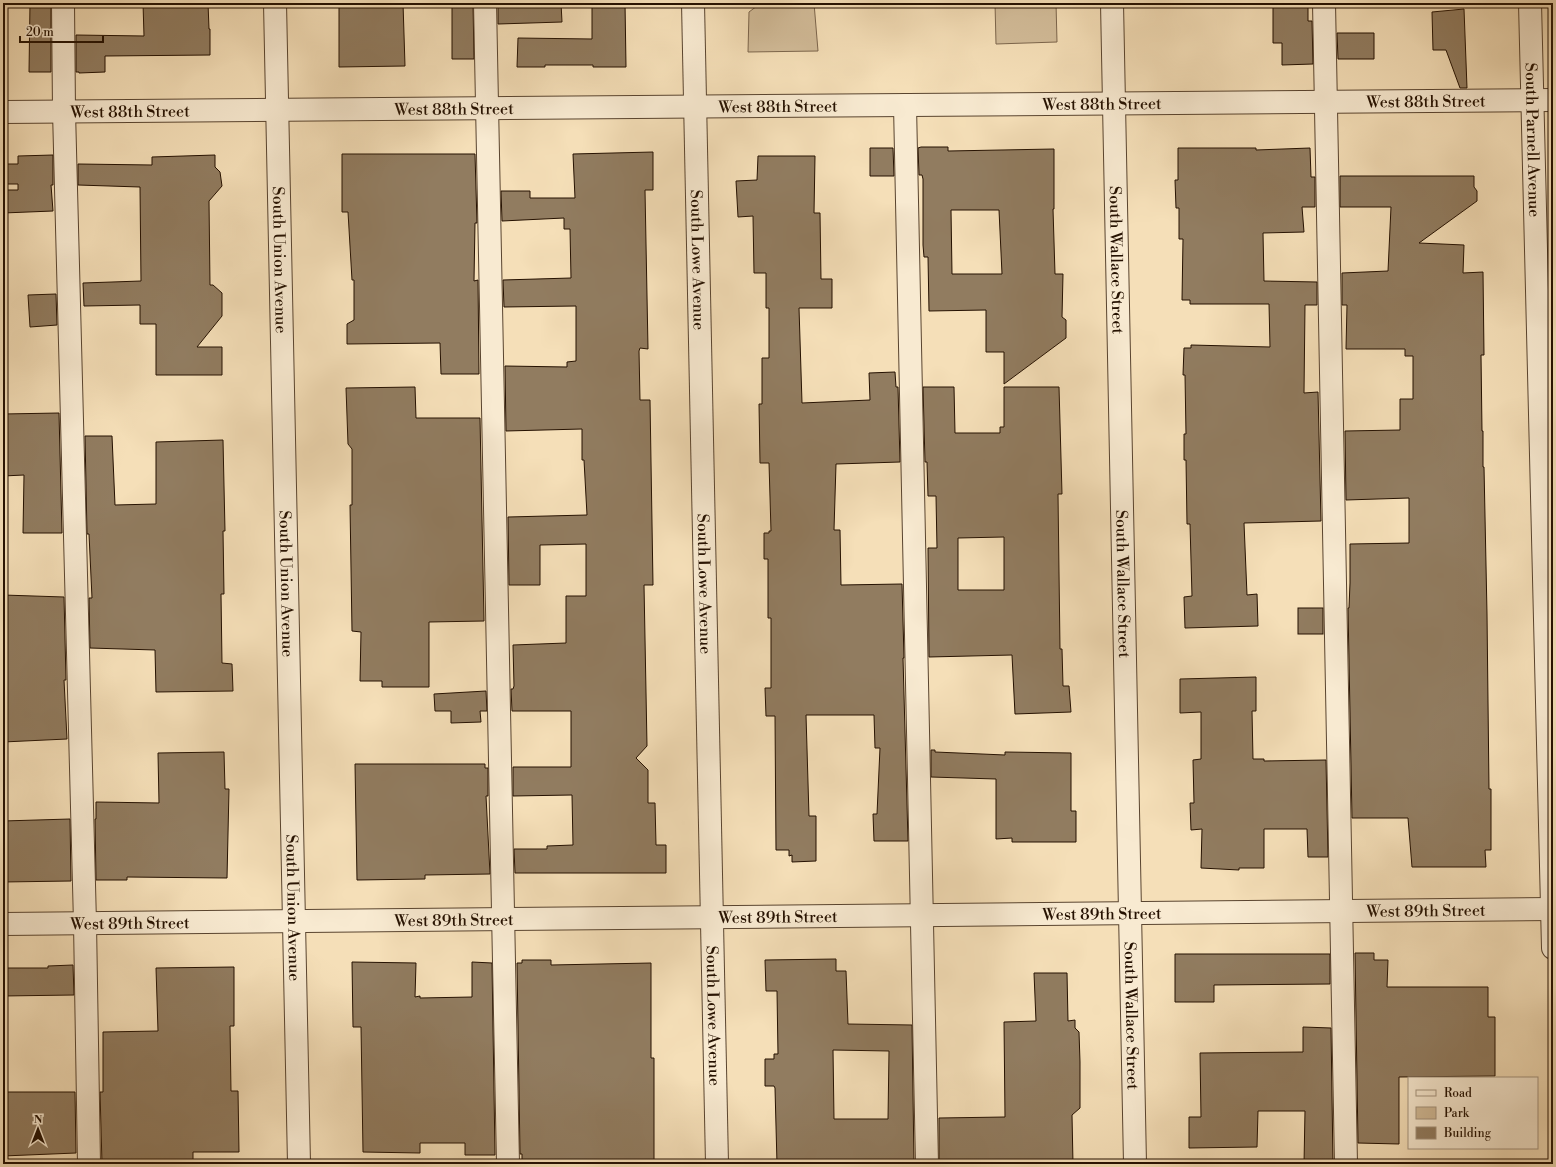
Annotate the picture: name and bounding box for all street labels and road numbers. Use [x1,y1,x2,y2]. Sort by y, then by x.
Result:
street label: South Parnell Avenue [1520,62,1544,218]
street label: West 88th Street [1365,92,1486,112]
street label: West 88th Street [1041,94,1162,115]
street label: West 88th Street [717,97,838,117]
street label: West 88th Street [393,99,514,120]
street label: West 88th Street [69,102,190,122]
street label: South Union Avenue [268,186,291,334]
street label: South Wallace Street [1105,186,1128,335]
street label: South Lowe Avenue [686,190,709,330]
street label: South Union Avenue [274,510,298,658]
street label: South Wallace Street [1111,510,1134,659]
street label: South Lowe Avenue [693,513,715,654]
street label: South Union Avenue [281,834,304,981]
street label: West 89th Street [1365,901,1486,922]
street label: West 89th Street [1041,904,1162,925]
street label: West 89th Street [717,907,838,928]
street label: West 89th Street [393,910,514,931]
street label: West 89th Street [69,913,190,934]
street label: South Wallace Street [1120,942,1143,1090]
street label: South Lowe Avenue [701,945,724,1086]

